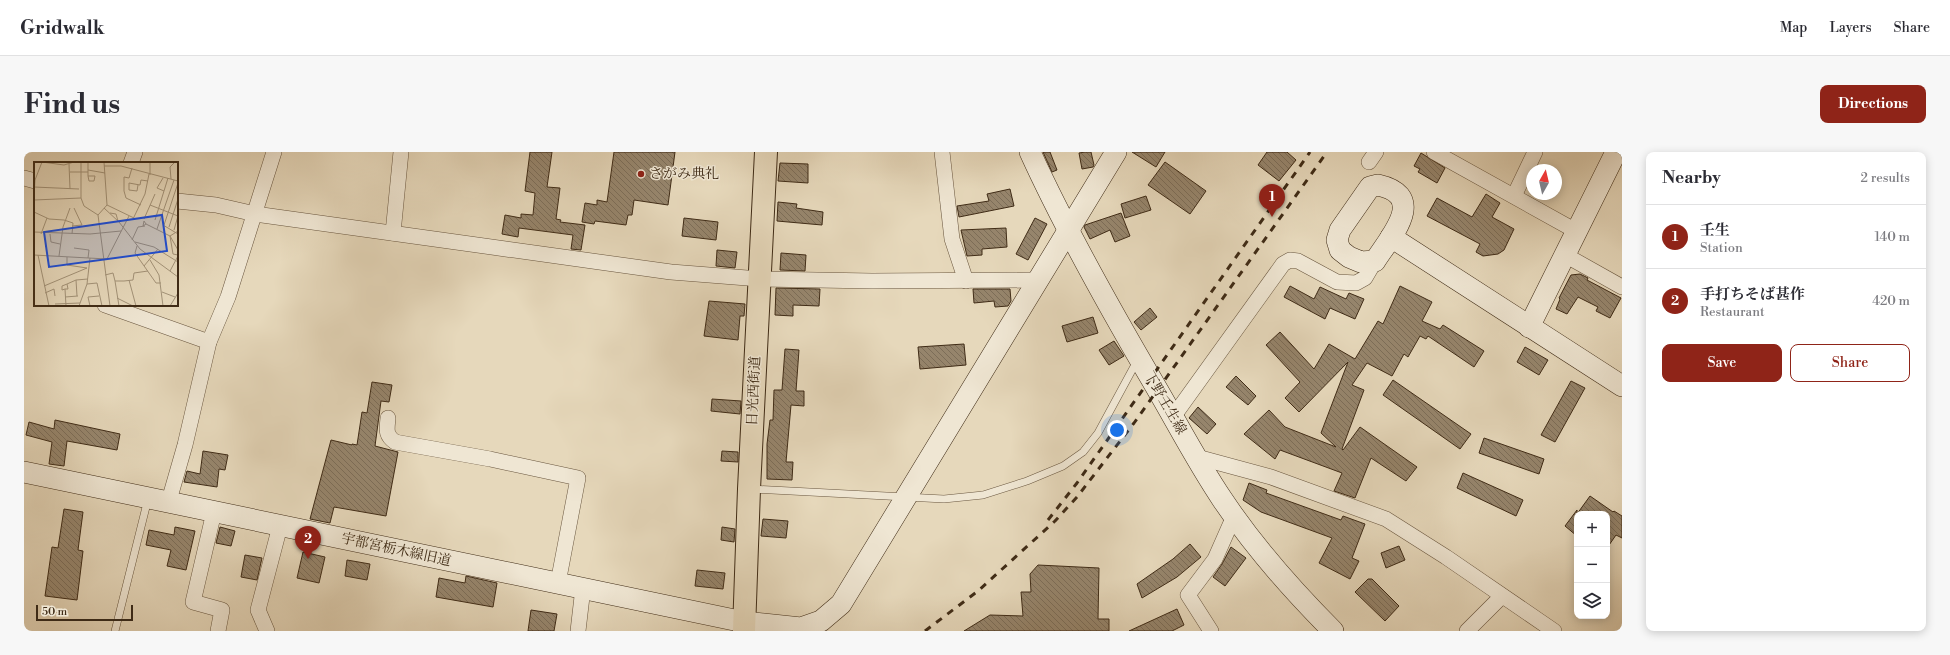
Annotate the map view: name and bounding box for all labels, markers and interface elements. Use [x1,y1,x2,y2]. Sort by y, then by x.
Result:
text: Gridwalk [20,16,104,40]
text: Map [1780,19,1807,37]
text: Layers [1829,19,1872,37]
text: Share [1894,19,1930,37]
button: Directions [1820,85,1926,123]
text: Find us [24,87,120,122]
inset map [34,162,178,306]
north arrow [1526,164,1562,200]
place label: さがみ典礼 [649,165,719,183]
text: Nearby [1662,167,1721,189]
marker: さがみ典礼 [636,169,646,179]
text: 2 results [1861,170,1910,186]
pin: 1 [1259,184,1285,217]
text: 壬生 [1700,221,1730,240]
text: 1 [1672,229,1678,245]
text: 140 m [1874,229,1910,245]
text: Station [1700,240,1743,256]
text: 手打ちそば甚作 [1700,285,1805,304]
text: 2 [1671,293,1679,309]
text: 420 m [1872,293,1910,309]
text: Restaurant [1700,304,1765,320]
button: Save [1662,344,1782,382]
button: Share [1790,344,1910,382]
street label: 日光西街道 [743,356,765,426]
street label: 下野壬生線 [1140,368,1190,438]
your location [1107,420,1127,440]
map controls [1574,511,1610,619]
button: + [1574,511,1610,547]
pin: 2 [295,526,321,559]
street label: 宇都宮栃木線旧道 [339,530,453,570]
button: − [1574,547,1610,583]
button: layers [1574,583,1610,619]
scale bar [36,603,133,622]
text: 50 m [42,605,67,619]

